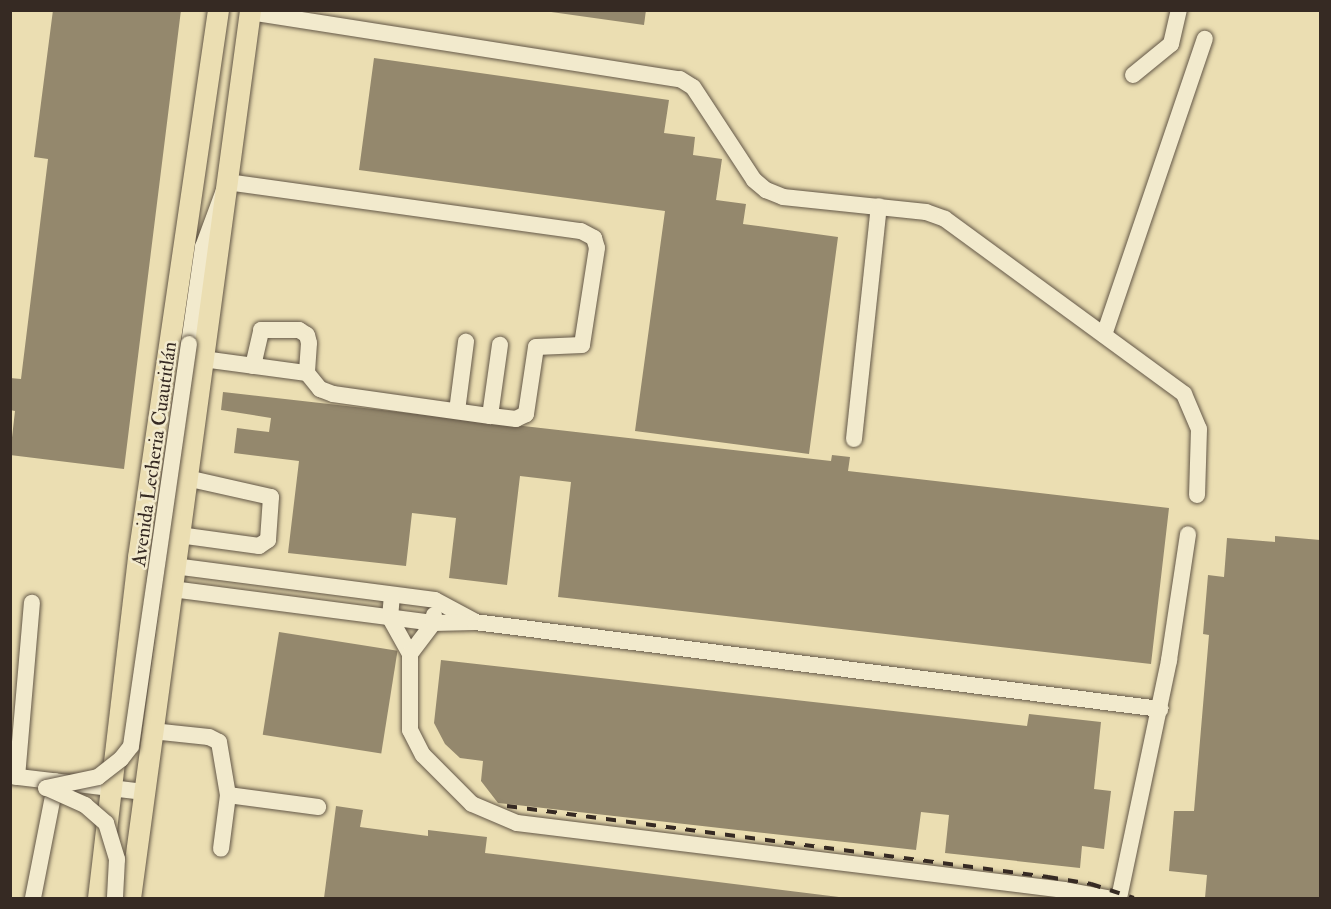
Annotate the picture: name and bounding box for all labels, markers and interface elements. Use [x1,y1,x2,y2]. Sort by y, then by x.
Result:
street label: Avenida Lecheria Cuautitlán [126,340,182,568]

